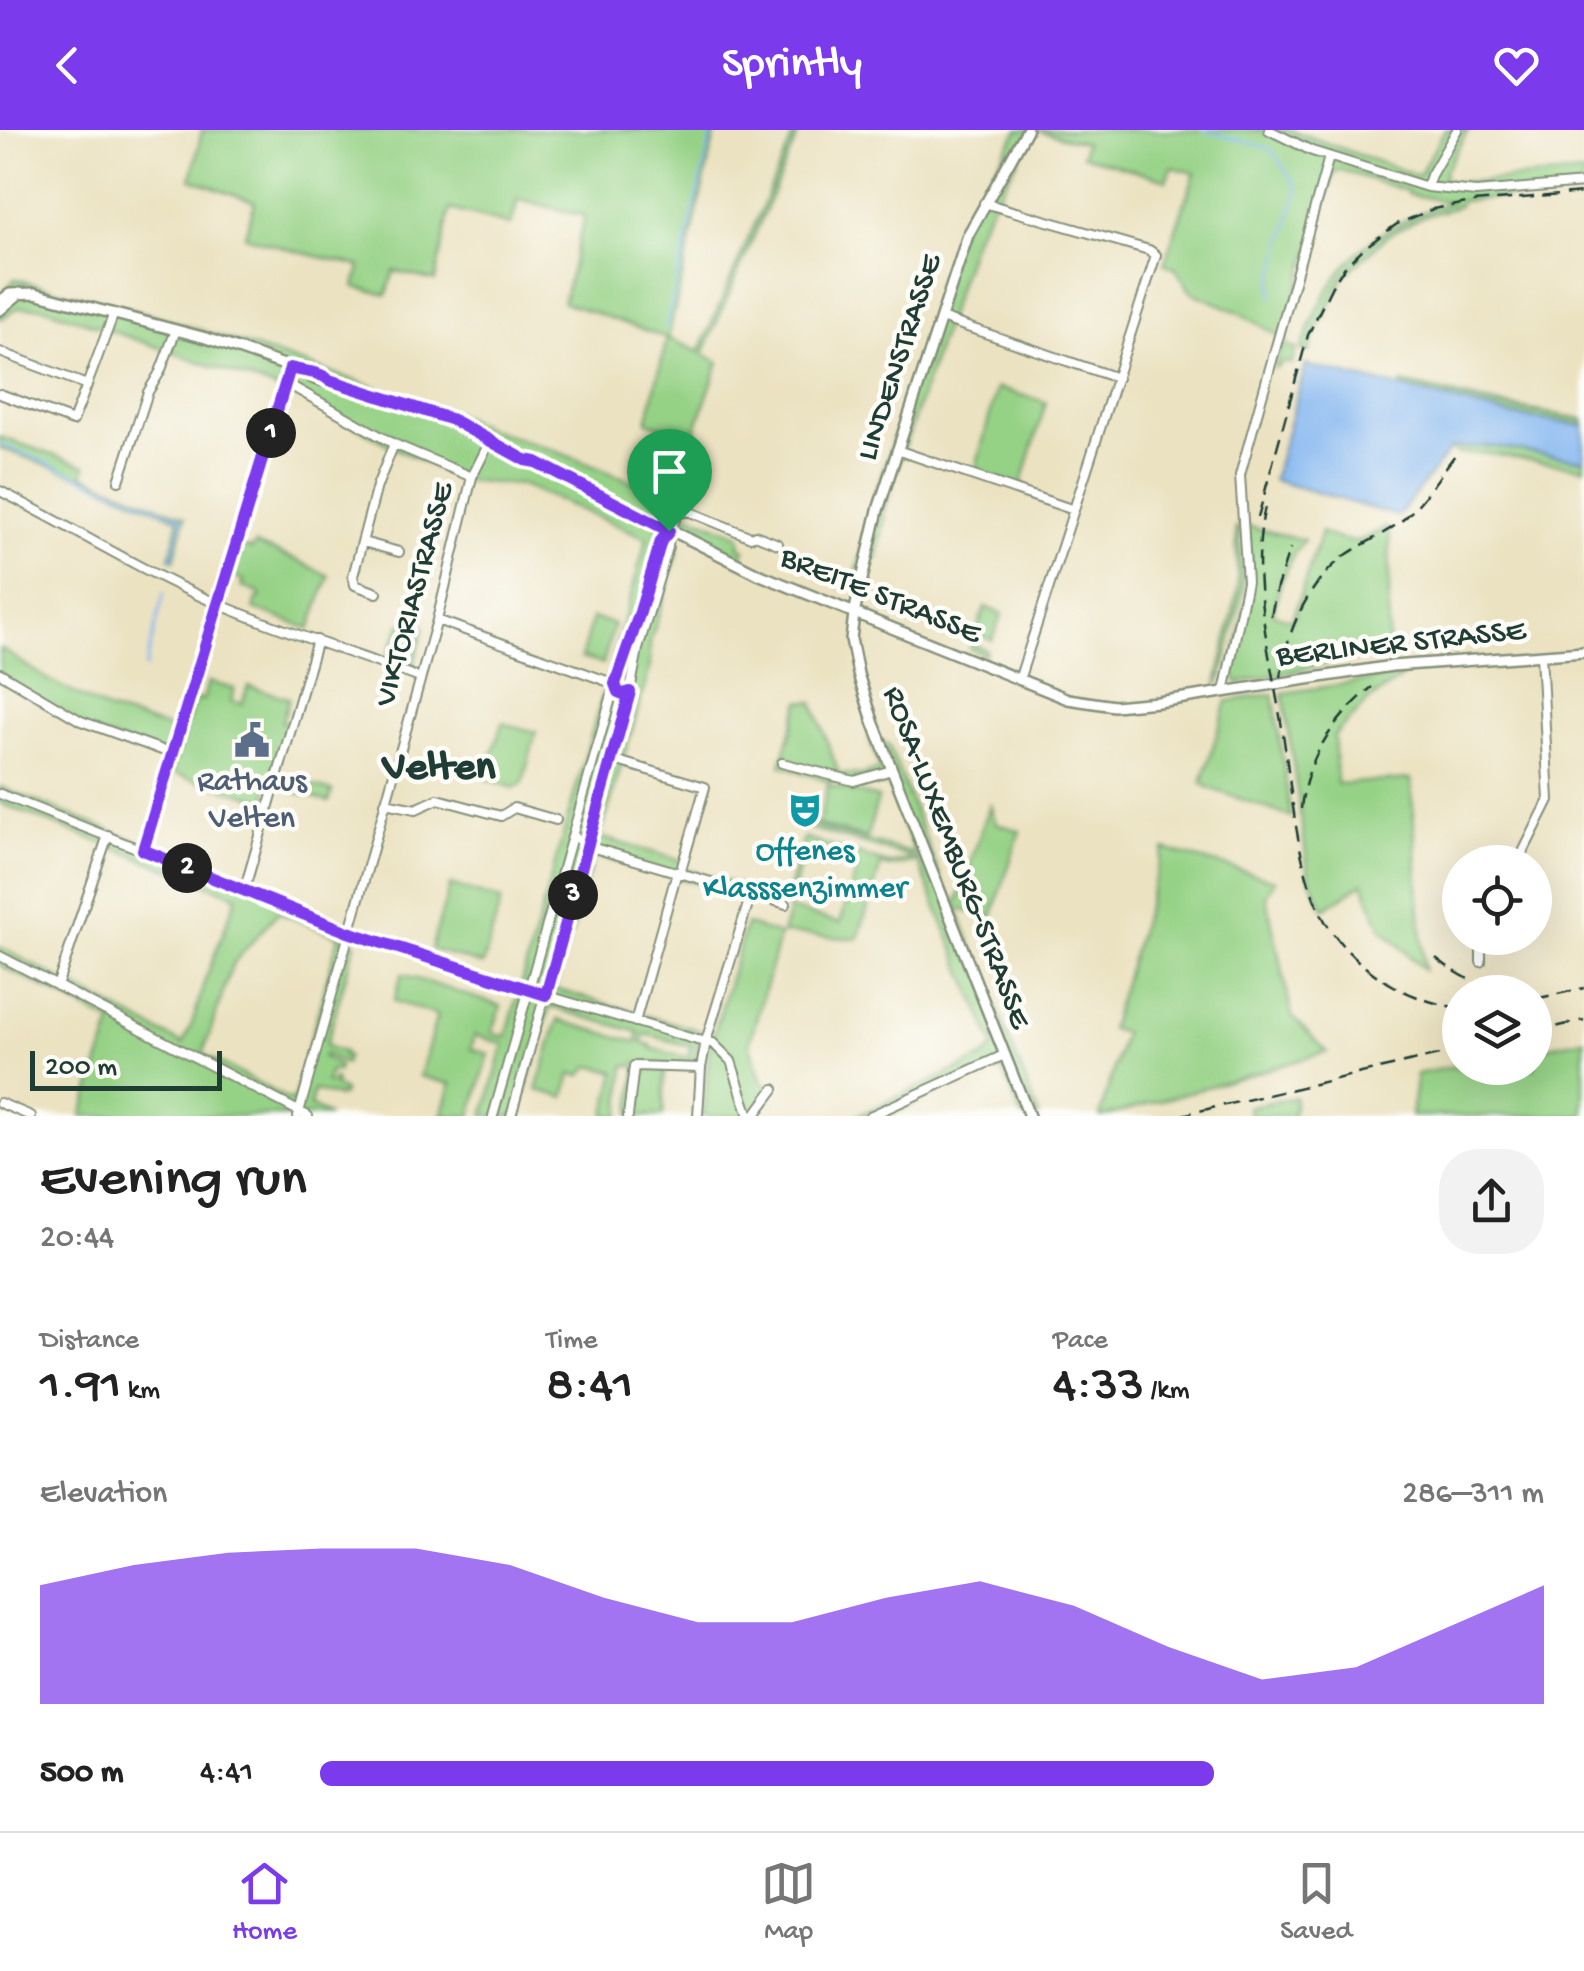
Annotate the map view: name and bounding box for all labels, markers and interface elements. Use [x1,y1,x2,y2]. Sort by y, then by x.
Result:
icon: back [40,38,95,93]
icon: heart [1489,38,1544,93]
text: Sprintly [722,39,862,92]
street label: LINDENSTRASSE [850,249,953,466]
pin: 1 [246,408,296,458]
text: 1 [265,416,277,449]
pin [627,429,712,532]
icon: arrive [642,444,697,499]
street label: VIKTORIASTRASSE [368,478,464,712]
street label: BREITE STRASSE [773,539,987,655]
street label: BERLINER STRASSE [1274,613,1528,677]
street label: ROSA-LUXEMBURG-STRASSE [872,682,1038,1035]
public building icon: Rathaus Velten [233,721,271,759]
district label: Velten [380,745,497,794]
place label: Rathaus Velten [197,764,308,839]
theatre icon: Offenes Klasssenzimmer [786,791,824,829]
place label: Offenes Klasssenzimmer [703,834,910,909]
pin: 2 [162,843,212,893]
map controls [1442,845,1552,1085]
button: locate [1442,845,1552,955]
text: 2 [180,851,194,884]
pin: 3 [548,870,598,920]
text: 3 [566,878,580,911]
button: layers [1442,975,1552,1085]
scale bar [30,1046,222,1090]
text: 200 m [45,1052,117,1085]
button: share [1439,1149,1544,1254]
text: Evening run [40,1150,307,1214]
text: 20:44 [40,1220,114,1258]
text: Distance [40,1325,139,1358]
text: Time [546,1325,598,1358]
text: Pace [1053,1325,1108,1358]
text: 1.91 [40,1358,121,1417]
text: 8:41 [546,1358,633,1417]
text: 4:33 [1053,1358,1144,1417]
text: km [121,1375,160,1408]
text: /km [1144,1375,1190,1408]
text: Elevation [40,1476,167,1514]
text: 286–311 m [1402,1476,1544,1514]
text: 500 m [40,1755,123,1793]
text: 4:41 [200,1755,253,1793]
tab: Home [232,1856,297,1949]
tab: Map [761,1856,816,1949]
tab: Saved [1280,1856,1352,1949]

